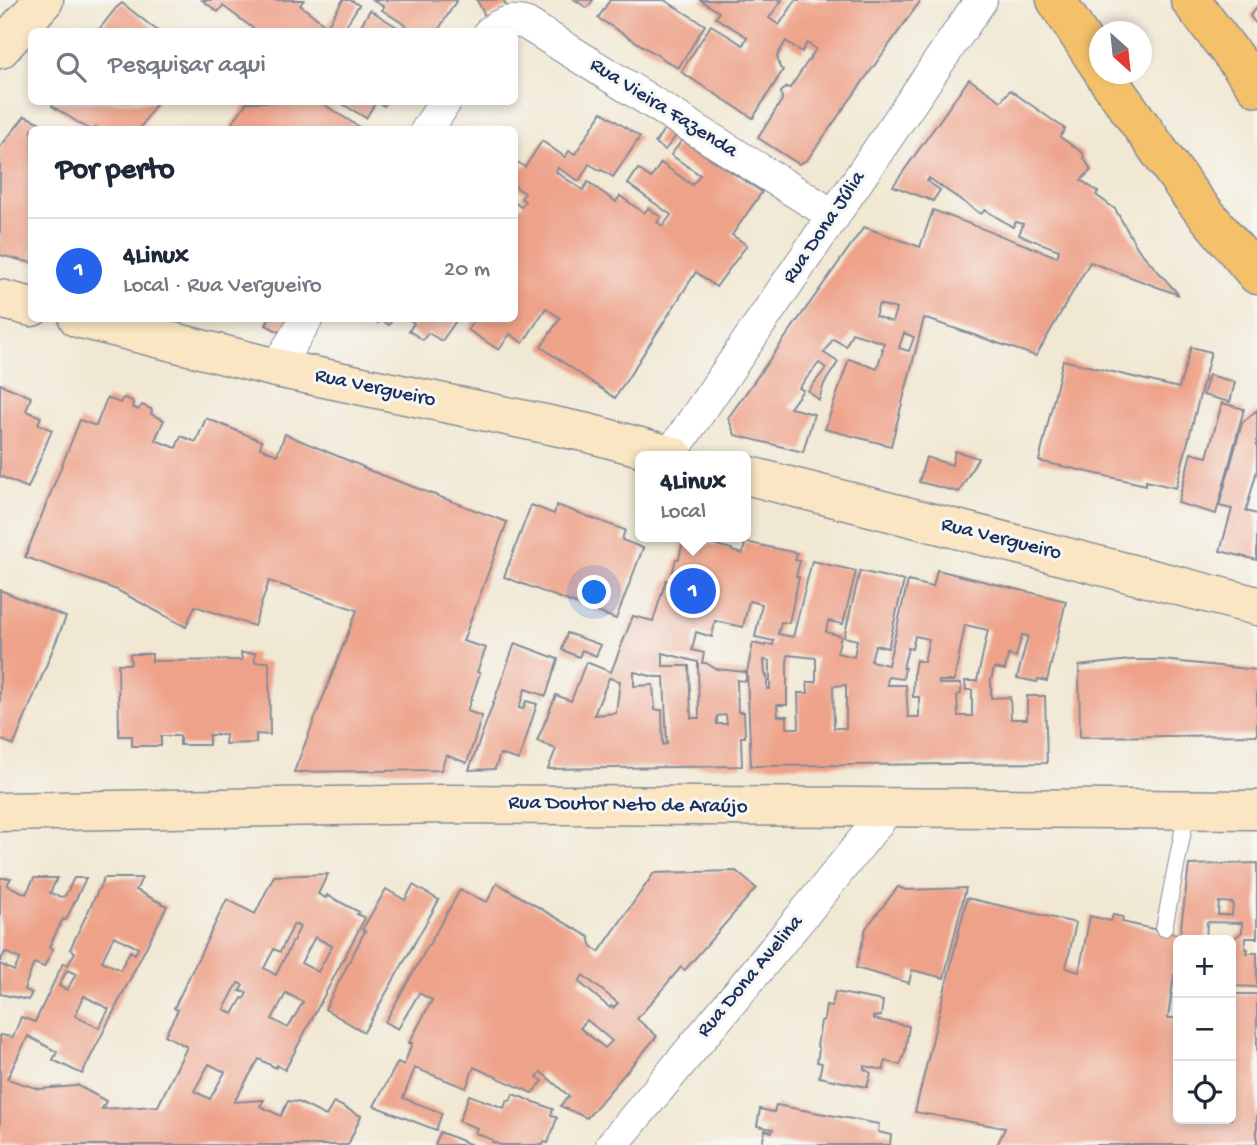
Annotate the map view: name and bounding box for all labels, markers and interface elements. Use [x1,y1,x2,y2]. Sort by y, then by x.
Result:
north arrow [1089,21,1152,84]
search box [28,28,518,105]
icon: search [52,48,90,86]
text: Pesquisar aqui [108,51,266,82]
street label: Rua Vieira Fazenda [584,53,743,165]
text: Por perto [56,154,175,189]
street label: Rua Dona Júlia [778,166,873,289]
text: 4Linux [123,242,189,273]
text: 1 [74,257,84,284]
text: 20 m [444,257,490,284]
text: Local · Rua Vergueiro [123,273,322,300]
street label: Rua Vergueiro [312,364,438,414]
popup [635,451,751,542]
text: 4Linux [660,468,726,499]
text: Local [660,499,706,526]
street label: Rua Vergueiro [938,513,1064,567]
pin: 1 [670,565,716,617]
your location [577,575,611,609]
street label: Rua Doutor Neto de Araújo [508,791,748,821]
street label: Rua Dona Avelina [693,910,810,1043]
map controls [1173,935,1236,1124]
button: + [1173,935,1236,998]
button: − [1173,998,1236,1061]
button: locate [1173,1061,1236,1124]

